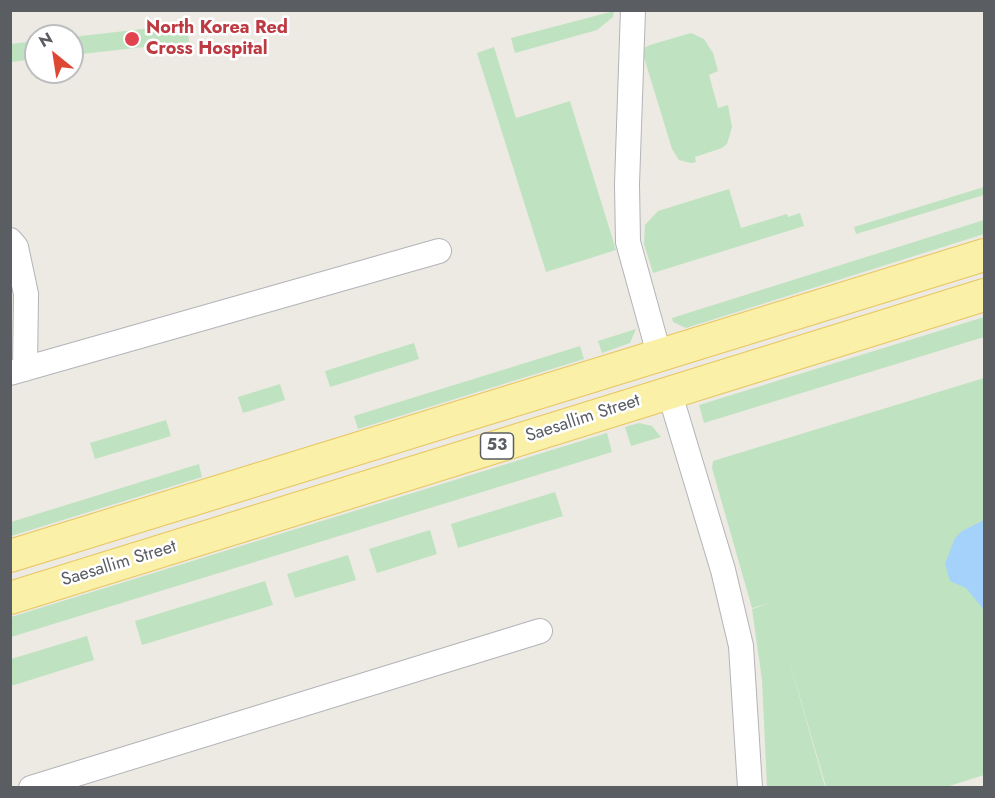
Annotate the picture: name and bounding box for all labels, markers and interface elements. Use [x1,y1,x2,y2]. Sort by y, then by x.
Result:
place label: North Korea Red Cross Hospital [146,18,288,60]
north arrow [24,24,84,84]
text: N [34,27,57,53]
marker: North Korea Red Cross Hospital [123,30,141,48]
street label: Saesallim Street [523,390,643,448]
road number: 53 [480,433,514,459]
street label: Saesallim Street [59,536,179,592]

